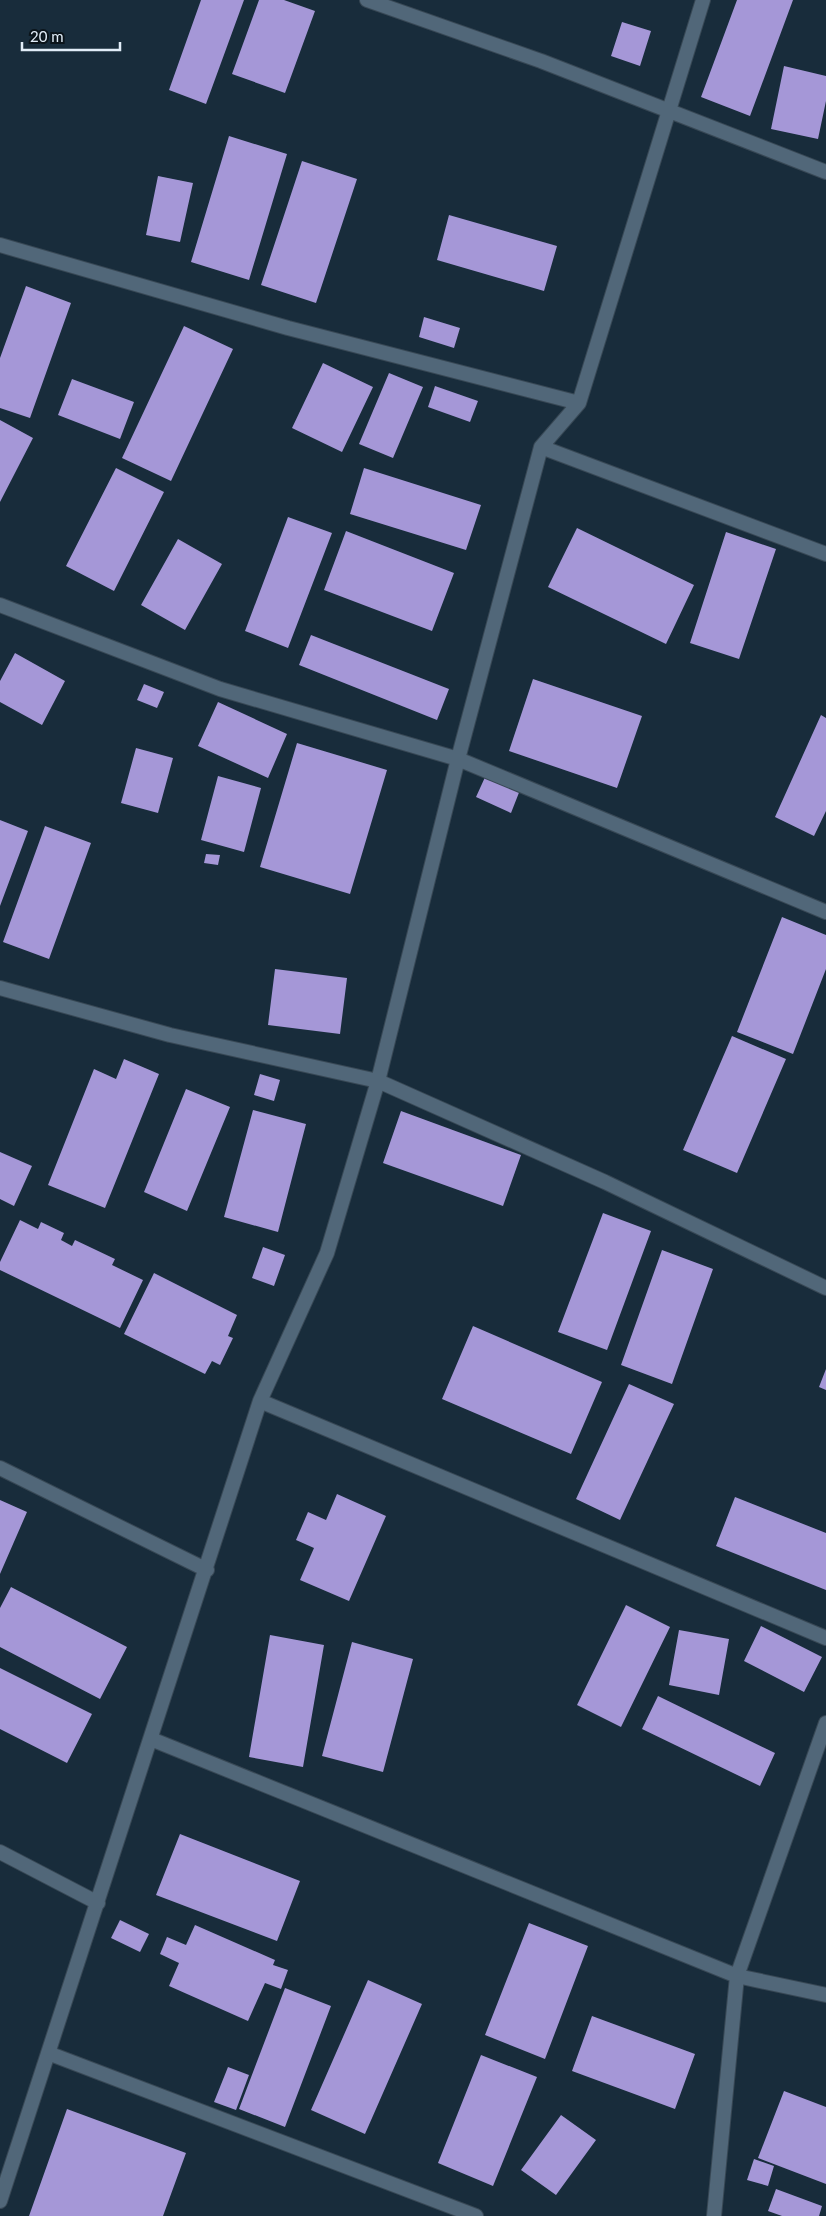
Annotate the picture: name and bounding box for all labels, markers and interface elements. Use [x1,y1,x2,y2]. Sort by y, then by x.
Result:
scale bar [22,20,120,52]
text: 20 m [30,27,64,45]

